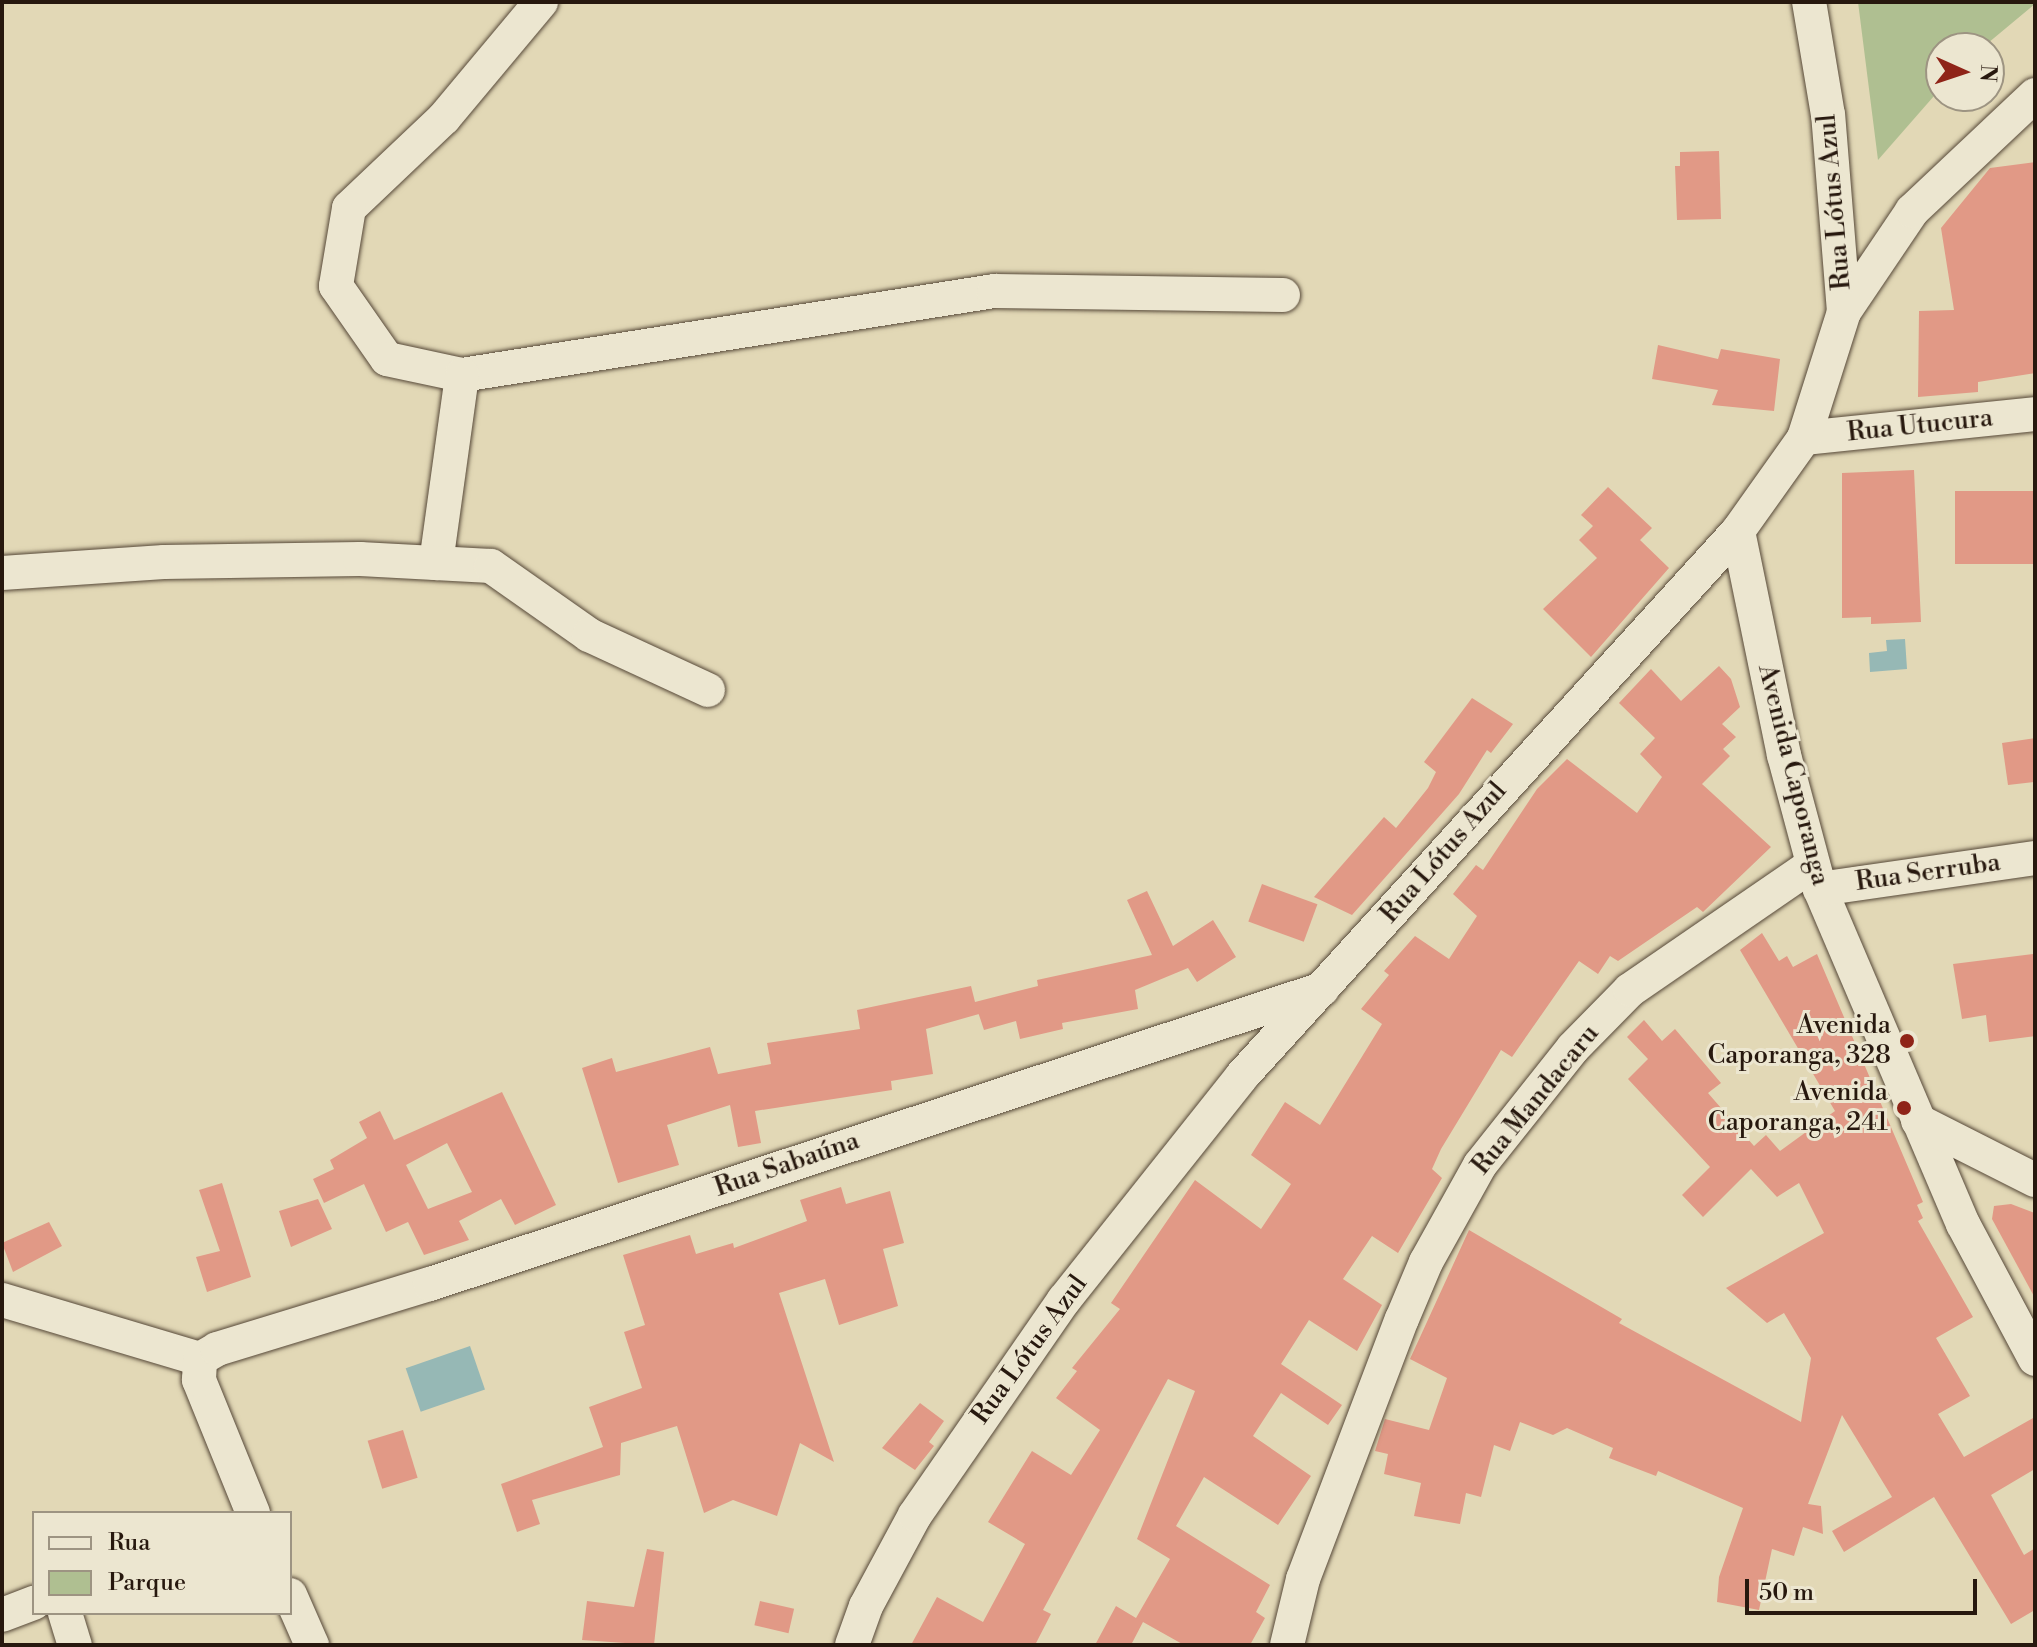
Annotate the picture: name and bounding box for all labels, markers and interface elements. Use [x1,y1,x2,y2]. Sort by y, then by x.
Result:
north arrow [1925,32,2005,112]
text: N [1974,64,2001,83]
street label: Rua Lótus Azul [1812,113,1858,291]
street label: Rua Utucura [1846,403,1994,449]
street label: Avenida Caporanga [1750,661,1836,889]
street label: Rua Lótus Azul [1374,776,1514,930]
street label: Rua Serruba [1854,847,2002,899]
place label: Avenida Caporanga, 328 [1707,1010,1891,1072]
street label: Rua Mandacaru [1466,1019,1606,1181]
marker: Avenida Caporanga, 328 [1898,1032,1916,1050]
place label: Avenida Caporanga, 241 [1708,1077,1888,1138]
marker: Avenida Caporanga, 241 [1895,1099,1913,1117]
street label: Rua Sabaúna [711,1126,863,1204]
street label: Rua Lótus Azul [966,1269,1094,1431]
legend [32,1511,292,1615]
text: Rua [108,1528,150,1558]
scale bar [1749,1563,1981,1613]
text: Parque [108,1568,186,1598]
text: 50 m [1759,1578,1814,1608]

